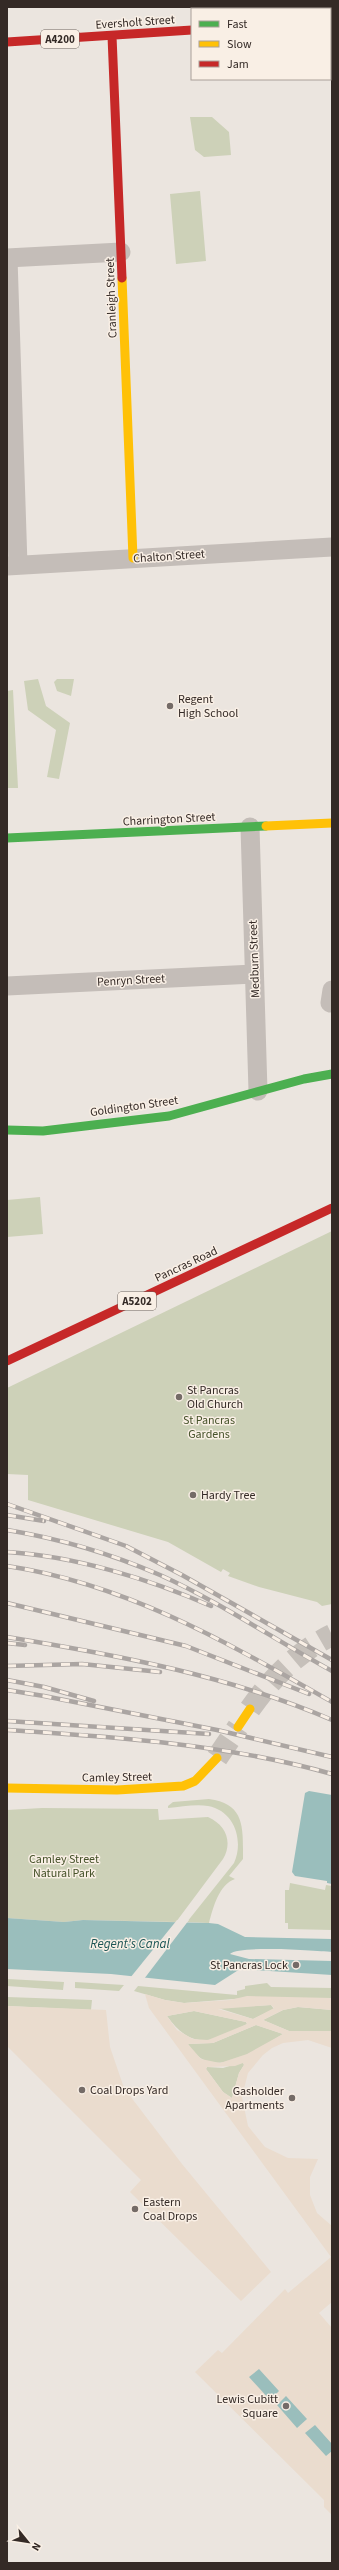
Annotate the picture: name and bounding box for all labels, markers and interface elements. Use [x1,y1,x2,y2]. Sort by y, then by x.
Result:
legend [191,8,331,80]
street label: Eversholt Street [95,11,175,34]
text: Fast [227,16,247,33]
road number: A4200 [41,30,79,48]
text: Slow [227,36,252,53]
text: Jam [227,56,249,73]
street label: Cranleigh Street [102,258,121,338]
street label: Chalton Street [133,546,206,567]
place label: Regent High School [178,691,238,722]
marker: Regent High School [165,701,175,711]
street label: Charrington Street [122,809,216,830]
street label: Medburn Street [245,920,264,998]
street label: Penryn Street [97,970,165,991]
street label: Goldington Street [89,1092,179,1121]
street label: Pancras Road [152,1242,220,1286]
road number: A5202 [118,1292,156,1310]
place label: St Pancras Old Church [187,1382,243,1413]
marker: St Pancras Old Church [174,1392,184,1402]
park label: St Pancras Gardens [183,1412,235,1443]
place label: Hardy Tree [201,1487,255,1504]
marker: Hardy Tree [188,1490,198,1500]
street label: Camley Street [82,1768,152,1787]
park label: Camley Street Natural Park [29,1851,99,1882]
water label: Regent's Canal [90,1935,170,1953]
place label: St Pancras Lock [210,1957,288,1974]
marker: St Pancras Lock [291,1960,301,1970]
place label: Coal Drops Yard [90,2082,168,2099]
place label: Gasholder Apartments [225,2083,285,2114]
marker: Coal Drops Yard [77,2085,87,2095]
marker: Gasholder Apartments [287,2093,297,2103]
place label: Eastern Coal Drops [143,2194,197,2225]
marker: Eastern Coal Drops [130,2204,140,2214]
place label: Lewis Cubitt Square [217,2391,278,2422]
marker: Lewis Cubitt Square [281,2401,291,2411]
north arrow [8,2522,48,2562]
text: N [28,2540,45,2554]

